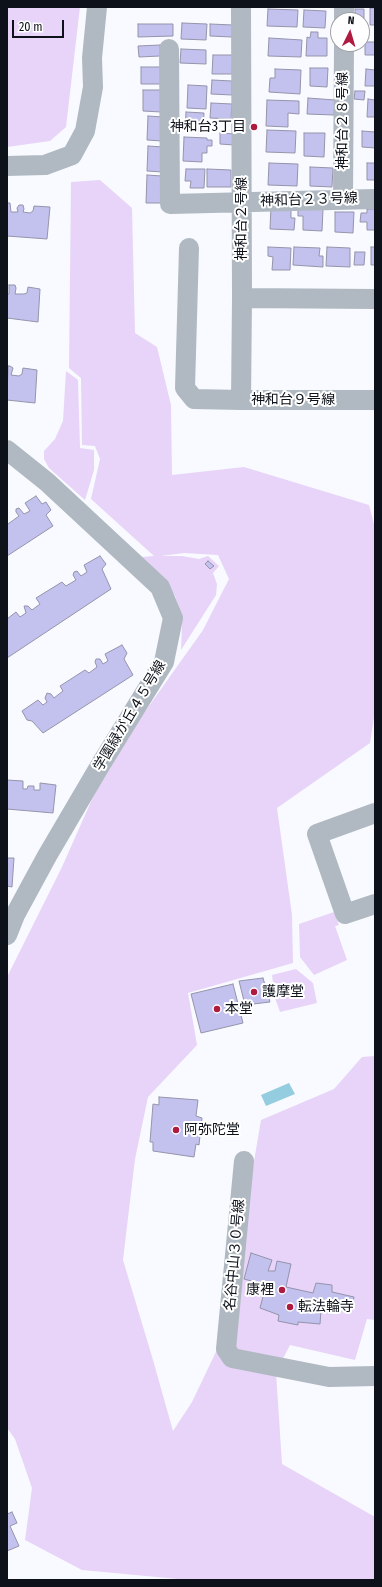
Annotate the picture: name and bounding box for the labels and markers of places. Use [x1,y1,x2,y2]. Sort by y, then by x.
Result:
place label: 神和台3丁目 [170,119,246,135]
marker: 神和台3丁目 [249,122,259,132]
place label: 護摩堂 [262,984,304,1000]
marker: 護摩堂 [249,987,259,997]
place label: 本堂 [225,1001,253,1017]
marker: 本堂 [212,1004,222,1014]
place label: 阿弥陀堂 [184,1122,240,1138]
marker: 阿弥陀堂 [171,1125,181,1135]
place label: 康裡 [246,1282,274,1298]
marker: 康裡 [277,1285,287,1295]
place label: 転法輪寺 [298,1299,354,1315]
marker: 転法輪寺 [285,1302,295,1312]

